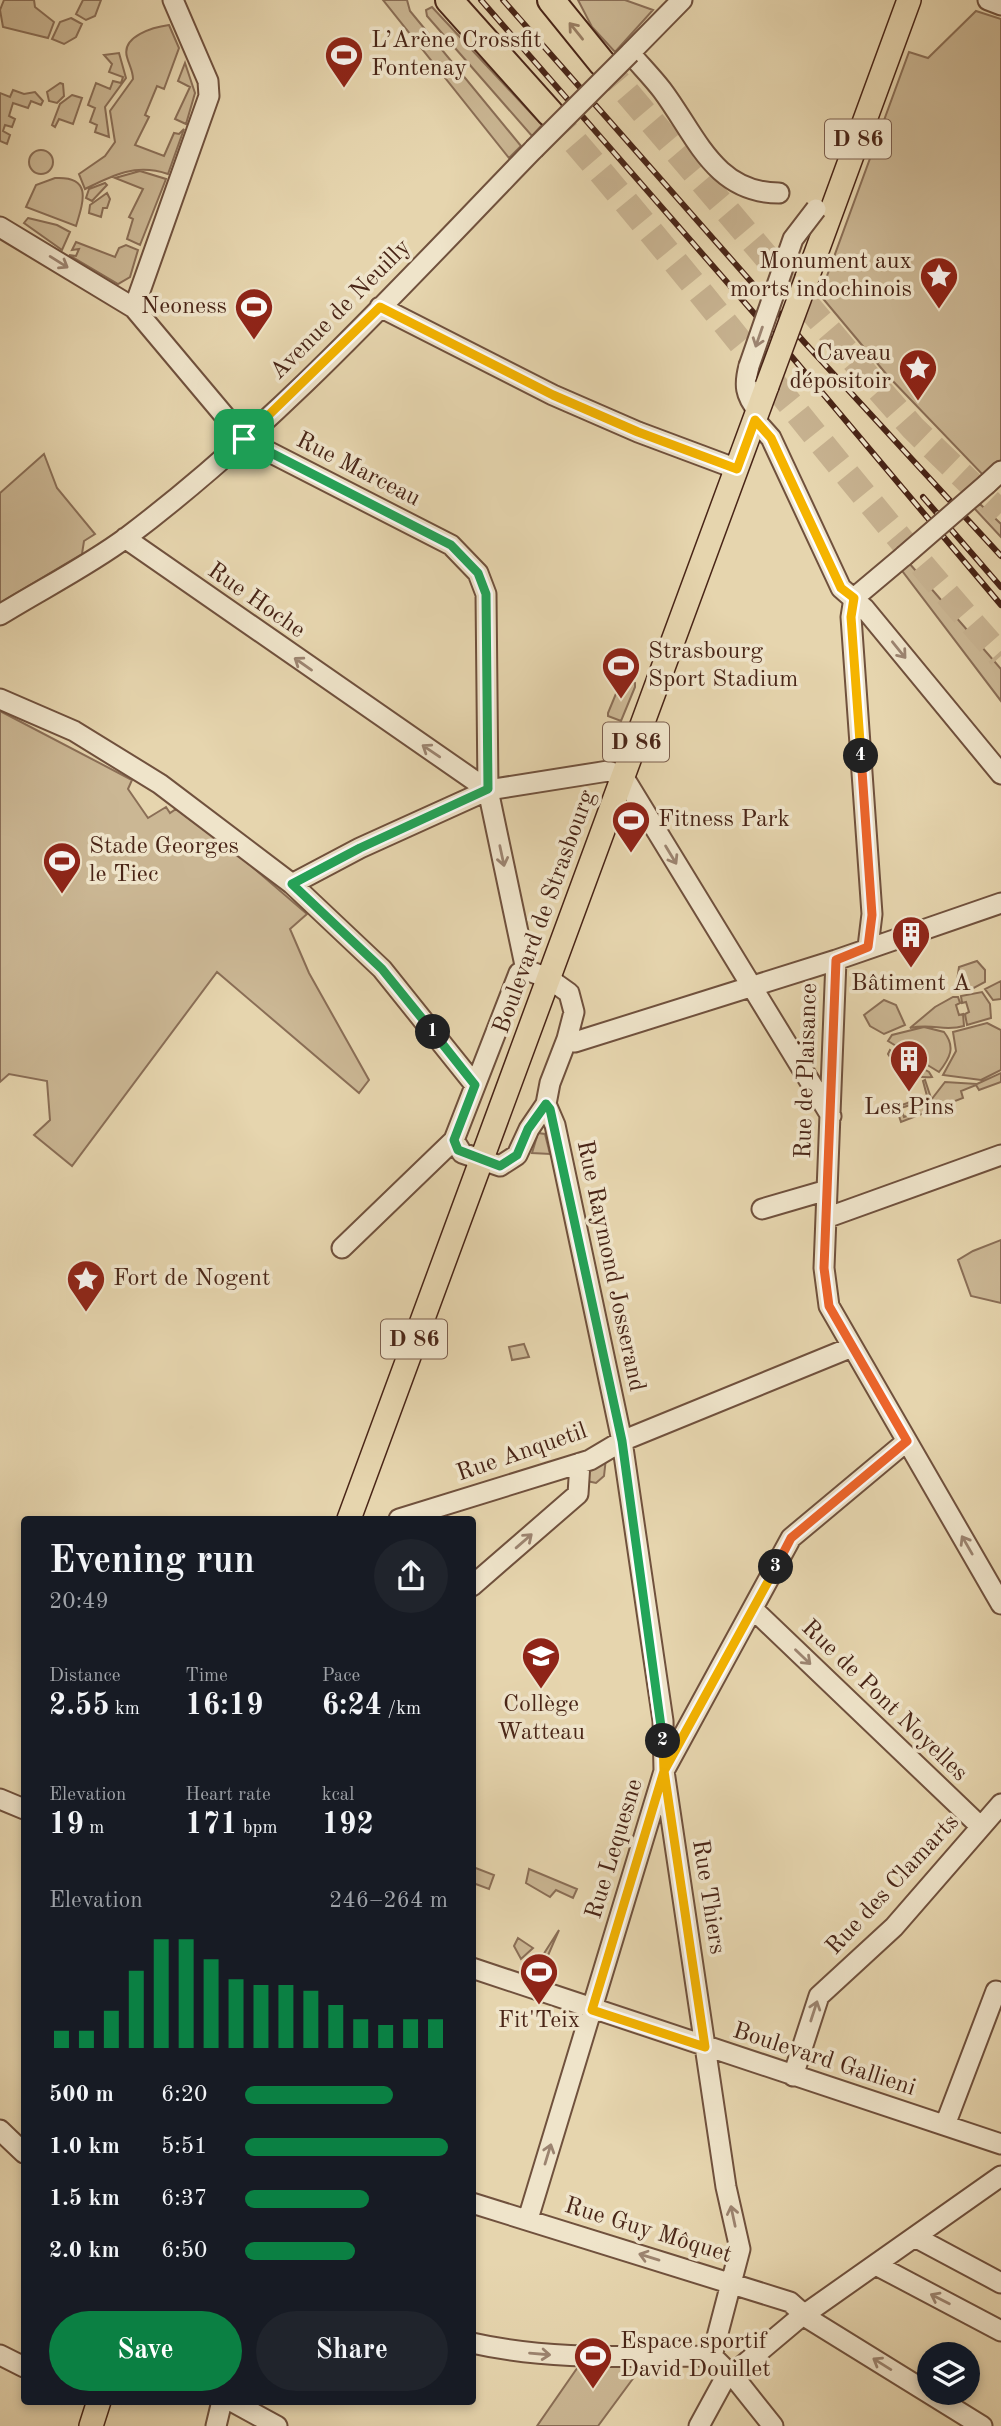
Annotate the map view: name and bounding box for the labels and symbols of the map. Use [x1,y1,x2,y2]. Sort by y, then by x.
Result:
one-way arrow [569,23,584,41]
place label: L’Arène Crossfit Fontenay [371,29,542,81]
sports icon: L’Arène Crossfit Fontenay [323,34,365,89]
road number: D 86 [825,120,891,158]
street label: Avenue de Neuilly [266,235,416,385]
place label: Monument aux morts indochinois [730,250,912,302]
place icon: Monument aux morts indochinois [918,255,960,310]
one-way arrow [48,256,68,270]
sports icon: Neoness [233,286,275,341]
place label: Neoness [141,295,227,319]
one-way arrow [752,326,764,348]
place label: Caveau dépositoir [790,342,891,394]
place icon: Caveau dépositoir [897,347,939,402]
pin [214,409,274,469]
street label: Rue Marceau [292,428,424,512]
street label: Rue Hoche [203,559,309,643]
place label: Strasbourg Sport Stadium [648,640,798,692]
one-way arrow [891,641,906,659]
sports icon: Strasbourg Sport Stadium [600,645,642,700]
one-way arrow [294,657,313,671]
road number: D 86 [603,722,669,762]
pin: 4 [844,738,878,774]
one-way arrow [422,744,441,759]
street label: Boulevard de Strasbourg [490,787,600,1037]
sports icon: Fitness Park [610,799,652,854]
place label: Fitness Park [658,808,790,832]
place label: Stade Georges le Tiec [89,835,239,887]
sports icon: Stade Georges le Tiec [41,840,83,895]
one-way arrow [496,844,509,867]
one-way arrow [665,845,679,865]
building icon: Bâtiment A [890,914,932,969]
place label: Bâtiment A [851,972,971,996]
street label: Rue de Plaisance [792,983,822,1159]
pin: 1 [416,1014,450,1050]
building icon: Les Pins [888,1038,930,1093]
place label: Les Pins [864,1096,954,1120]
street label: Rue Raymond Josserand [572,1138,648,1394]
place icon: Fort de Nogent [65,1258,107,1313]
place label: Fort de Nogent [113,1267,270,1291]
road number: D 86 [381,1320,447,1358]
street label: Rue Anquetil [454,1419,590,1487]
one-way arrow [515,1533,533,1549]
one-way arrow [960,1535,974,1555]
pin: 3 [758,1550,794,1584]
street label: Rue de Pont Noyelles [796,1616,972,1786]
school or university icon: Collège Watteau [520,1635,562,1690]
one-way arrow [794,1648,811,1665]
place label: Collège Watteau [497,1693,585,1745]
pin: 2 [646,1724,680,1758]
street label: Rue Lequesne [582,1776,648,1922]
street label: Rue des Clamarts [822,1810,964,1960]
street label: Rue Thiers [687,1838,729,1956]
sports icon: Fit'Teix [518,1951,560,2006]
one-way arrow [809,2001,821,2023]
place label: Fit'Teix [498,2009,580,2033]
street label: Boulevard Gallieni [730,2019,918,2101]
one-way arrow [543,2143,555,2165]
street label: Rue Guy Môquet [561,2194,735,2268]
one-way arrow [725,2205,739,2228]
one-way arrow [639,2250,661,2262]
one-way arrow [931,2292,951,2306]
place label: Espace sportif David Douillet [620,2330,771,2382]
sports icon: Espace sportif David Douillet [572,2335,614,2390]
one-way arrow [528,2348,550,2361]
one-way arrow [873,2357,893,2371]

